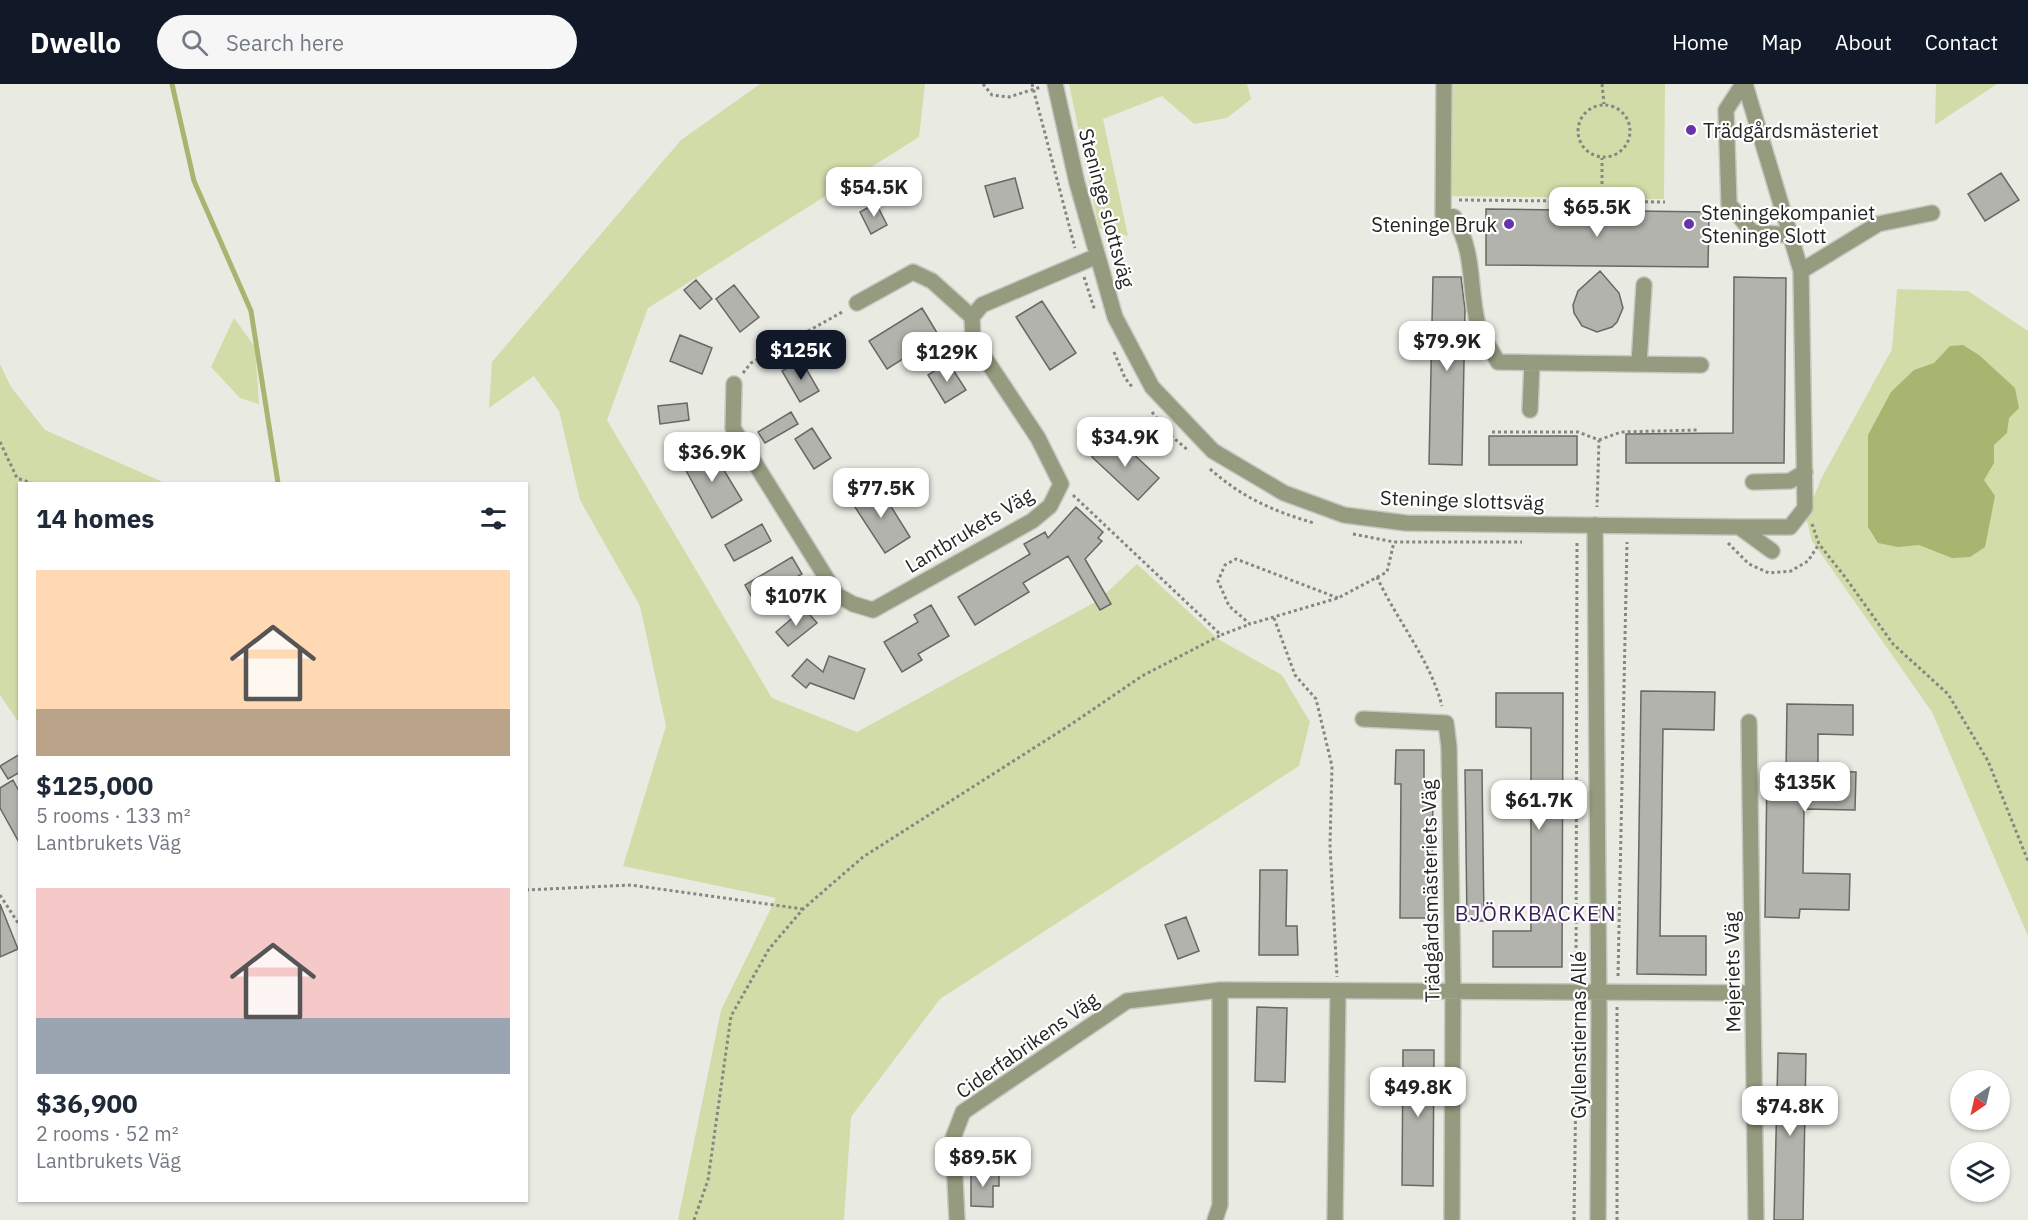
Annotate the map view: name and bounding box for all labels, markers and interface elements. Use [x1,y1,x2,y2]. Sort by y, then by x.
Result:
search box [157,15,577,69]
text: Dwello [30,24,121,61]
icon: search [178,26,211,59]
text: Search here [226,28,344,57]
text: Home [1672,28,1729,56]
text: Map [1762,28,1802,56]
text: About [1835,28,1892,56]
text: Contact [1925,28,1998,56]
place label: Trädgårdsmästeriet [1703,117,1879,144]
marker: Trädgårdsmästeriet [1684,123,1698,137]
street label: Steninge slottsväg [1073,125,1141,291]
pin: $54.5K [825,167,923,218]
text: $54.5K [840,173,908,200]
pin: $65.5K [1548,187,1646,238]
text: $65.5K [1563,193,1631,220]
place label: Steningekompaniet Steninge Slott [1701,199,1875,249]
place label: Steninge Bruk [1371,211,1497,238]
marker: Steninge Bruk [1502,217,1516,231]
marker: Steningekompaniet Steninge Slott [1682,217,1696,231]
pin: $79.9K [1398,321,1496,372]
text: $79.9K [1413,327,1481,354]
pin: $125K [759,330,843,381]
pin: $129K [905,332,989,383]
text: $125K [770,336,832,363]
text: $129K [916,338,978,365]
pin: $34.9K [1076,417,1174,468]
text: $34.9K [1091,423,1159,450]
pin: $36.9K [663,432,761,483]
text: $36.9K [678,438,746,465]
pin: $77.5K [832,468,930,519]
text: $77.5K [847,474,915,501]
street label: Lantbrukets Väg [900,481,1038,579]
street label: Steninge slottsväg [1380,484,1545,516]
text: 14 homes [36,501,154,535]
icon: filters [477,502,510,535]
pin: $107K [754,576,838,627]
text: $107K [765,582,827,609]
icon: home [219,609,327,717]
pin: $135K [1763,762,1847,813]
text: $125,000 [36,768,153,802]
text: $135K [1774,768,1836,795]
street label: Trädgårdsmästeriets Väg [1415,779,1445,1003]
pin: $61.7K [1490,780,1588,831]
text: $61.7K [1505,786,1573,813]
text: 5 rooms · 133 m² [36,802,191,829]
text: Lantbrukets Väg [36,829,181,856]
district label: BJÖRKBACKEN [1455,899,1617,927]
street label: Mejeriets Väg [1717,911,1747,1033]
icon: home [219,927,327,1035]
street label: Gyllenstiernas Allé [1565,951,1592,1119]
street label: Ciderfabrikens Väg [950,985,1104,1104]
pin: $49.8K [1369,1067,1467,1118]
north arrow [1950,1070,2010,1130]
map controls [1950,1070,2010,1202]
text: $49.8K [1384,1073,1452,1100]
text: $36,900 [36,1086,138,1120]
pin: $74.8K [1741,1086,1839,1137]
text: $74.8K [1756,1092,1824,1119]
text: 2 rooms · 52 m² [36,1120,179,1147]
pin: $89.5K [934,1137,1032,1188]
button: layers [1950,1142,2010,1202]
text: $89.5K [949,1143,1017,1170]
text: Lantbrukets Väg [36,1147,181,1174]

